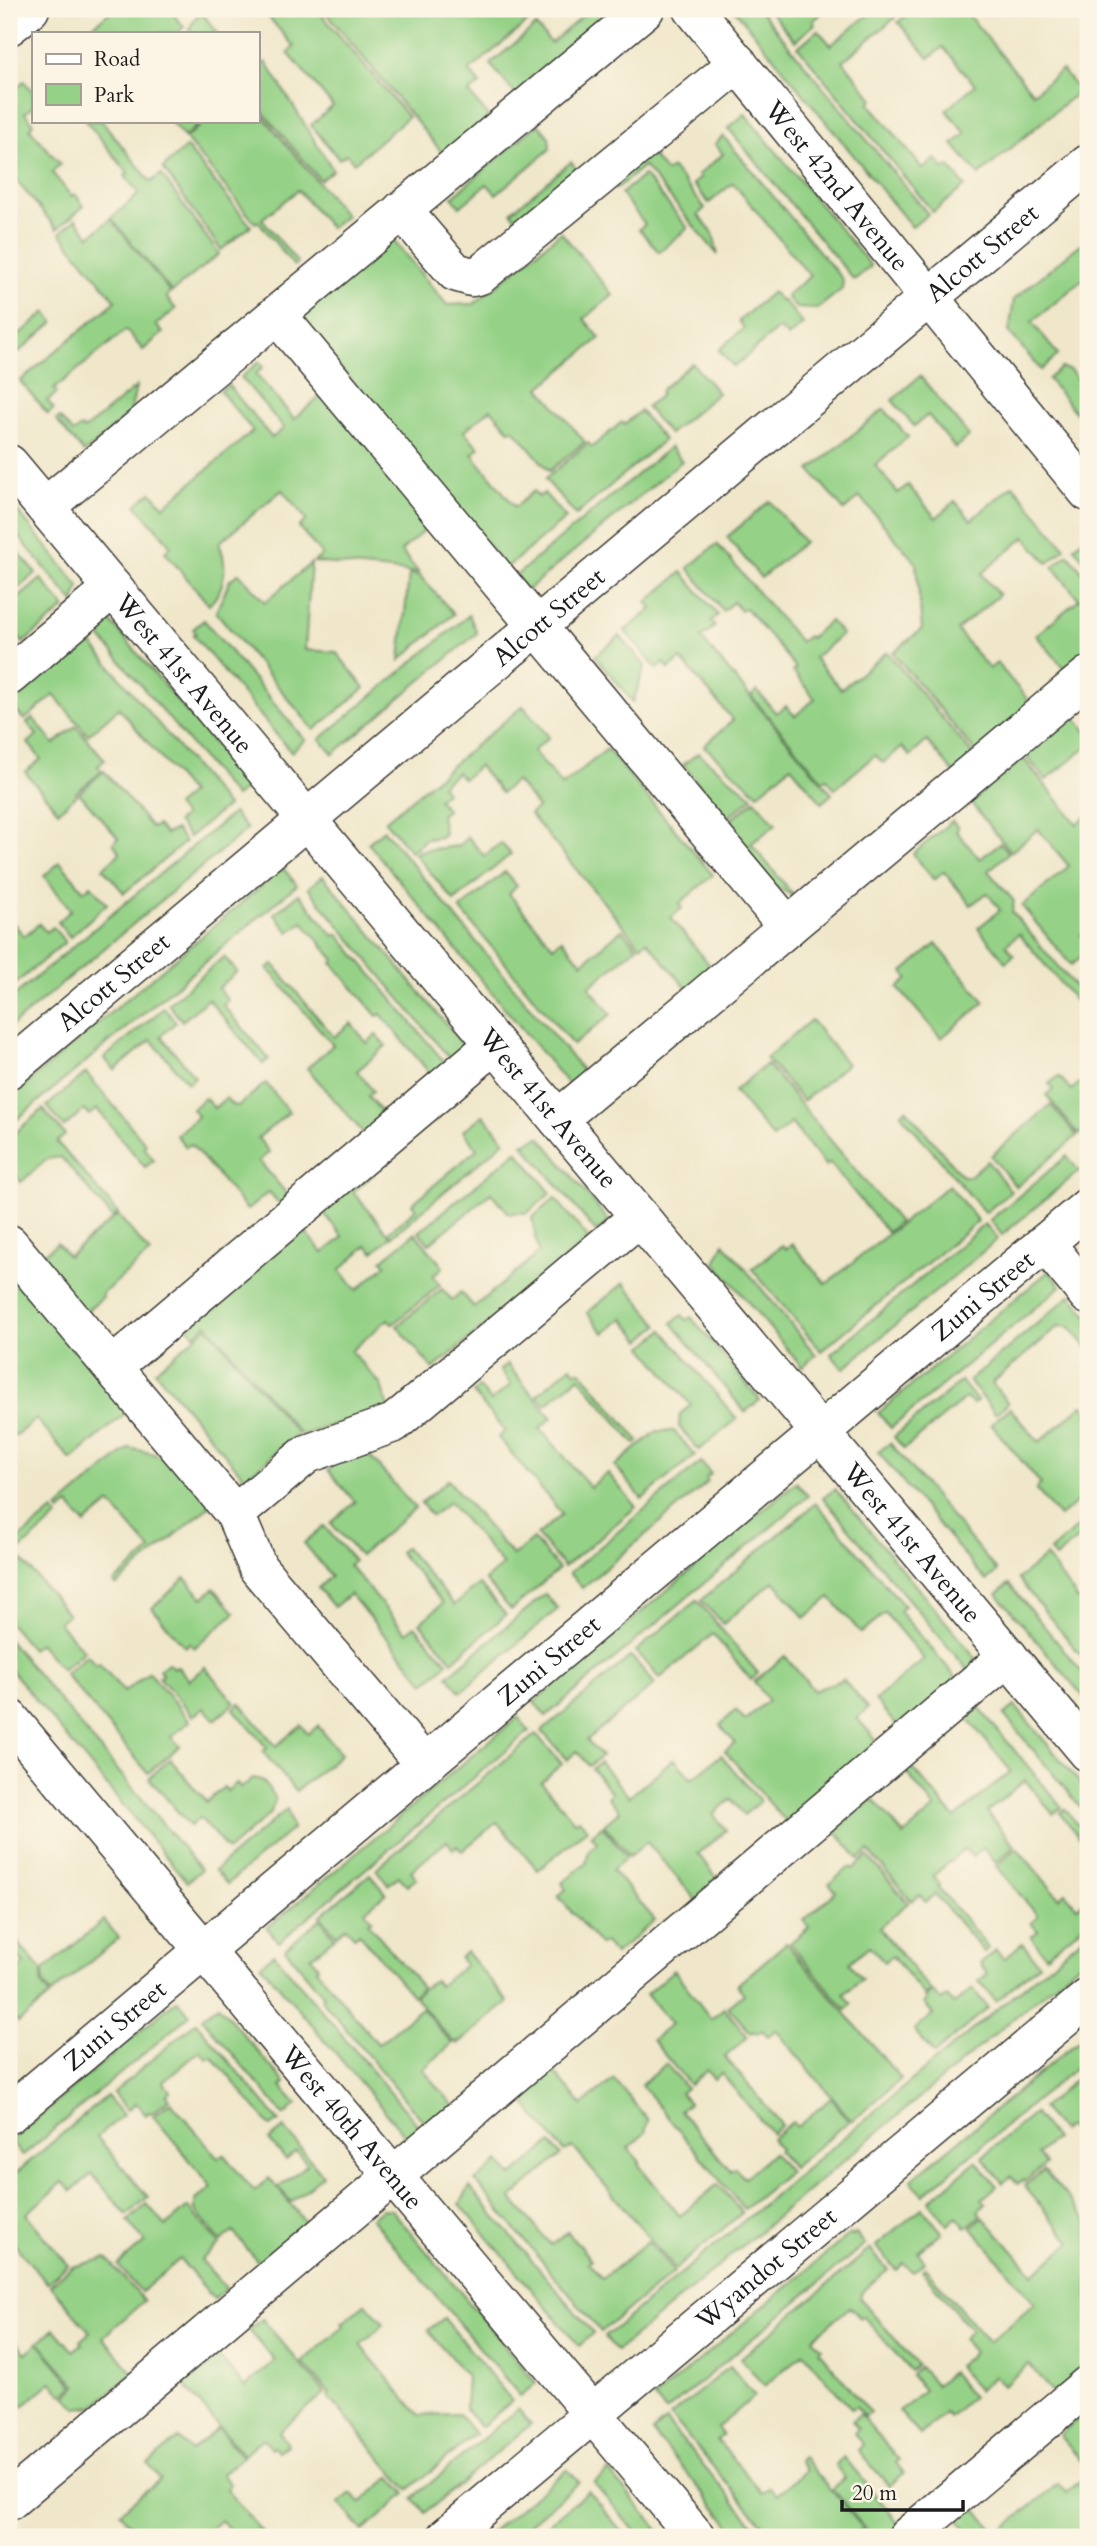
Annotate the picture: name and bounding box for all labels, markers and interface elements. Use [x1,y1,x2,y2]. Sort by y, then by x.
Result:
legend [32,32,259,122]
text: Road [94,45,140,74]
text: Park [94,81,135,110]
street label: West 42nd Avenue [756,92,918,278]
street label: Alcott Street [918,195,1046,310]
street label: Alcott Street [485,559,612,674]
street label: West 41st Avenue [106,585,262,761]
street label: Alcott Street [49,924,177,1039]
street label: West 41st Avenue [470,1020,626,1196]
street label: Zuni Street [924,1242,1042,1349]
street label: West 41st Avenue [834,1454,990,1630]
street label: Zuni Street [490,1607,608,1714]
street label: Zuni Street [56,1972,174,2079]
street label: West 40th Avenue [272,2037,431,2217]
street label: Wyandot Street [687,2199,844,2338]
scale bar [842,2469,962,2513]
text: 20 m [852,2479,897,2508]

